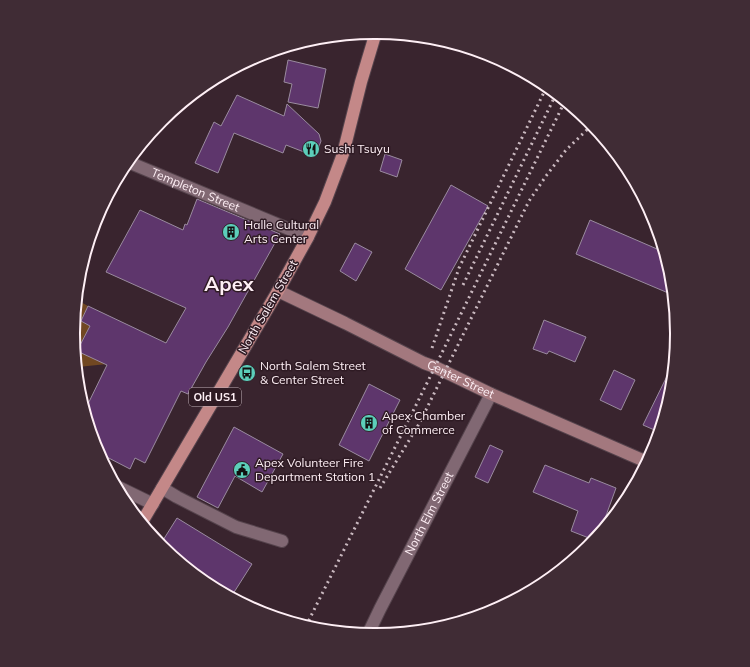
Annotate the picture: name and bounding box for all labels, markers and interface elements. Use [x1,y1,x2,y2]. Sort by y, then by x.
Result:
restaurant icon: Sushi Tsuyu [301,139,321,159]
place label: Sushi Tsuyu [324,141,390,156]
street label: Templeton Street [149,165,242,215]
place label: Halle Cultural Arts Center [244,217,319,246]
building icon: Halle Cultural Arts Center [221,222,241,242]
street label: North Salem Street [235,257,301,356]
district label: Apex [204,271,255,296]
street label: Center Street [425,357,497,401]
place label: North Salem Street & Center Street [260,358,366,387]
bus stop icon: North Salem Street & Center Street [237,363,257,383]
road number: Old US1 [189,388,241,406]
place label: Apex Chamber of Commerce [382,408,466,437]
building icon: Apex Chamber of Commerce [359,413,379,433]
place label: Apex Volunteer Fire Department Station 1 [255,455,375,484]
public building icon: Apex Volunteer Fire Department Station 1 [232,460,252,480]
street label: North Elm Street [401,469,456,558]

